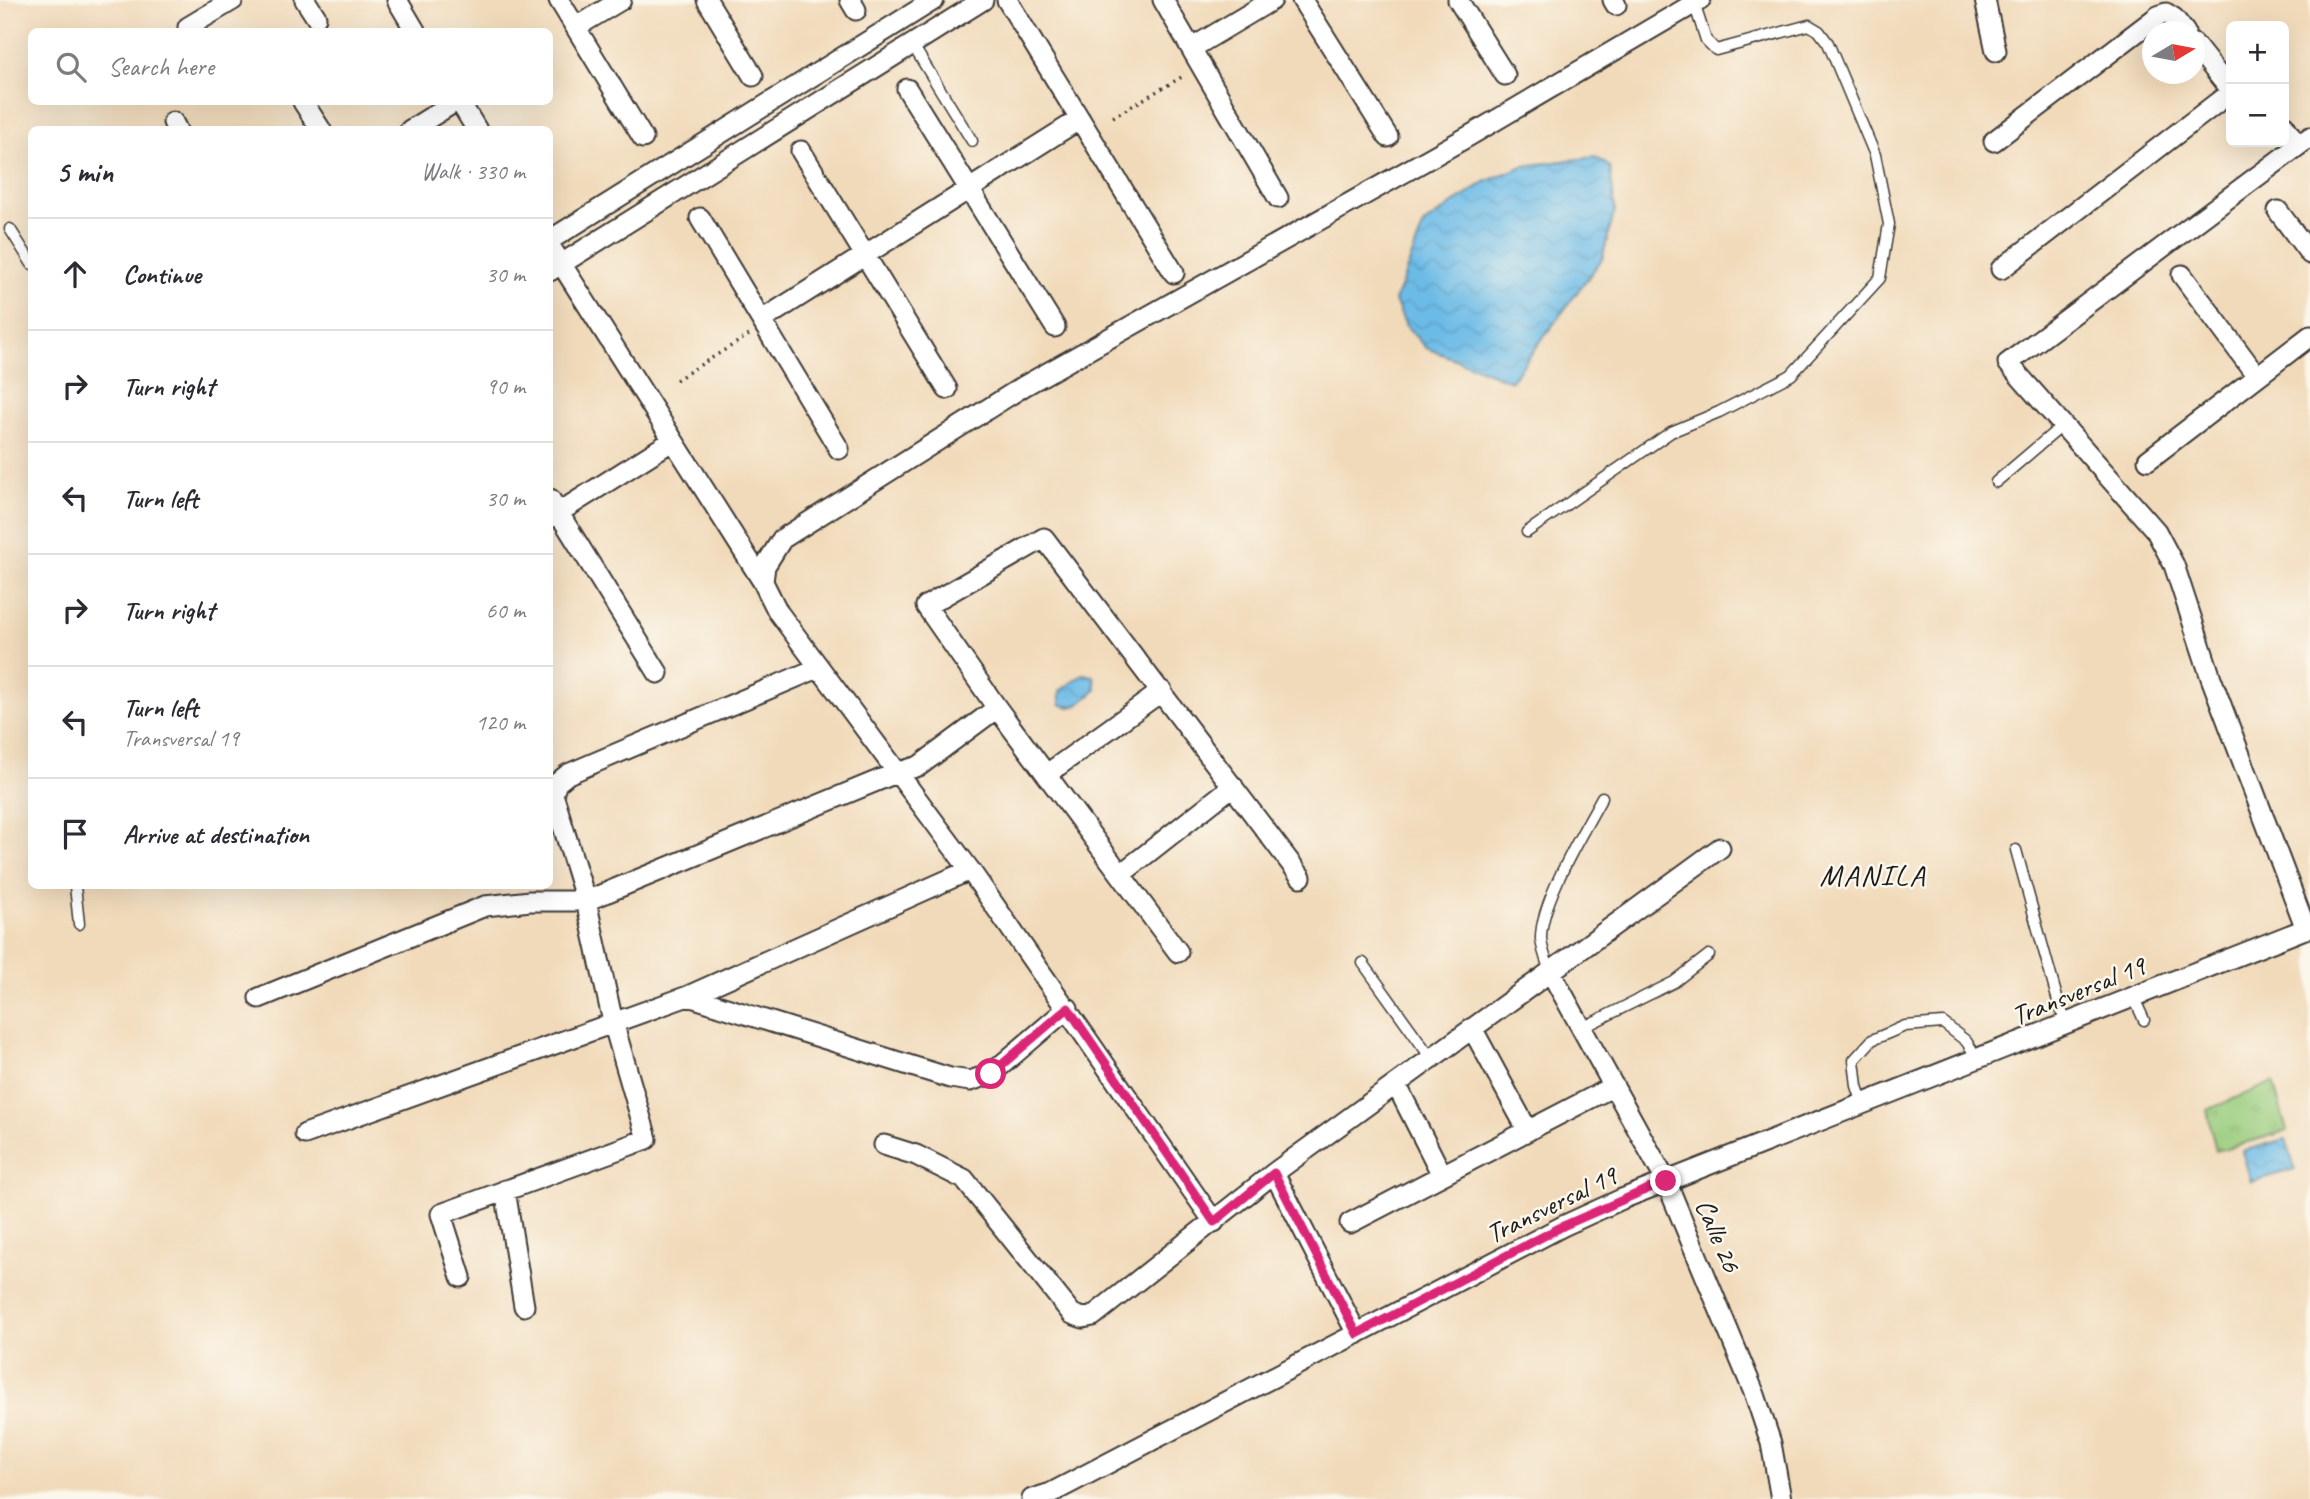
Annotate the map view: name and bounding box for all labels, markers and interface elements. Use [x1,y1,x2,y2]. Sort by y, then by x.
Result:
north arrow [2142,21,2205,84]
map controls [2226,21,2289,147]
button: + [2226,21,2289,84]
search box [28,28,553,105]
icon: search [52,48,90,86]
text: Search here [108,50,214,83]
button: − [2226,84,2289,147]
text: 5 min [56,153,113,191]
text: Walk · 330 m [421,157,525,186]
icon: ahead [56,255,94,293]
text: Continue [123,258,201,291]
text: 30 m [486,260,525,289]
icon: right [56,367,94,405]
text: Turn right [123,370,214,403]
text: 90 m [486,372,525,401]
icon: left [56,479,94,517]
text: Turn left [123,482,198,515]
text: 30 m [486,484,525,513]
icon: right [56,591,94,629]
text: Turn right [123,594,214,627]
text: 60 m [486,596,525,625]
text: Turn left [123,691,198,724]
icon: left [56,703,94,741]
text: 120 m [476,708,525,737]
text: Transversal 19 [123,724,239,753]
icon: arrive [56,815,94,853]
text: Arrive at destination [123,818,309,851]
district label: MANILA [1820,856,1926,894]
street label: Transversal 19 [2006,947,2152,1033]
route start [975,1058,1006,1089]
street label: Transversal 19 [1480,1157,1624,1251]
route end [1650,1165,1681,1196]
street label: Calle 26 [1688,1193,1750,1278]

